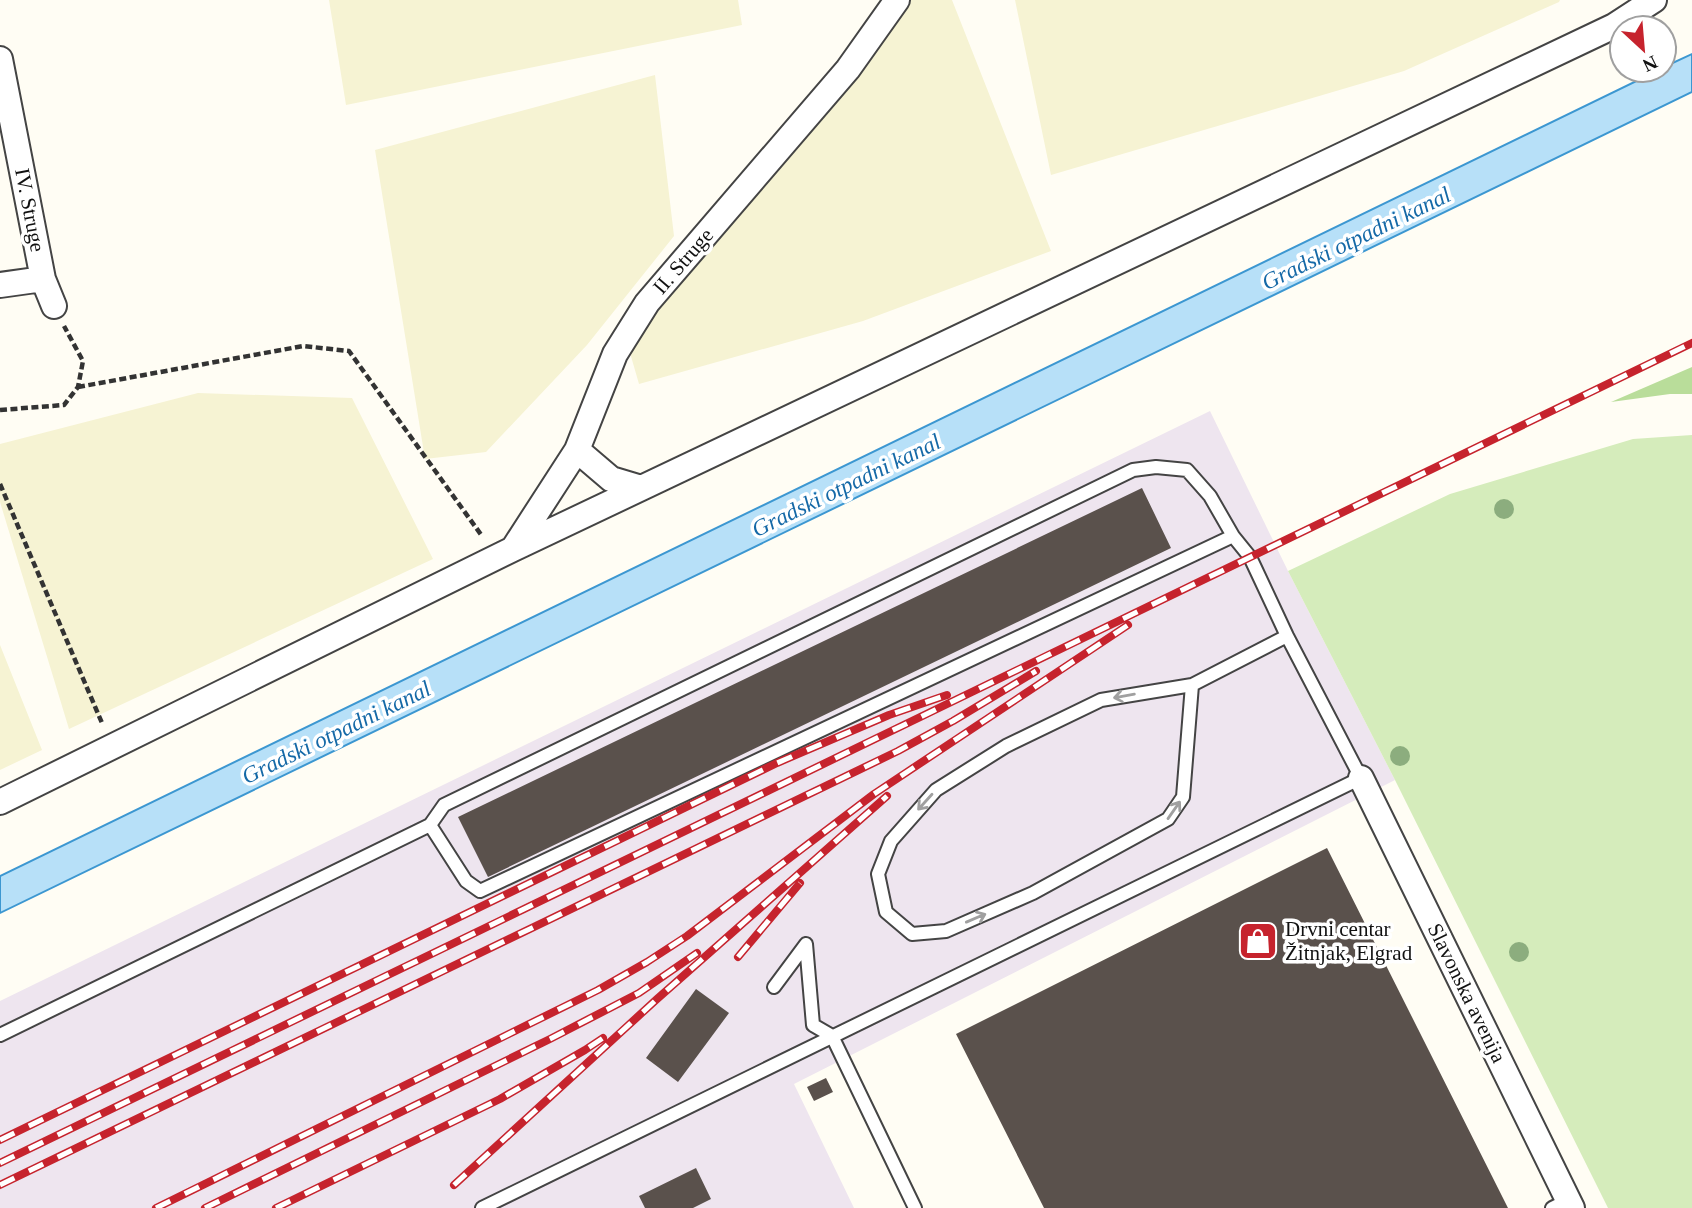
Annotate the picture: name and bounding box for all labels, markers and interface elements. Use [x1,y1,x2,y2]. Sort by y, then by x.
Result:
north arrow [1608,14,1678,84]
text: N [1639,51,1661,76]
street label: IV. Struge [10,166,50,254]
water label: Gradski otpadni kanal [1258,182,1455,295]
street label: II. Struge [648,223,718,299]
water label: Gradski otpadni kanal [748,429,945,542]
water label: Gradski otpadni kanal [238,676,435,789]
one-way arrow [1113,690,1136,703]
one-way arrow [918,792,934,810]
one-way arrow [1167,801,1181,820]
one-way arrow [964,911,986,924]
place label: Drvni centar Žitnjak, Elgrad [1285,917,1413,965]
street label: Slavonska avenija [1423,919,1511,1067]
shop icon: Drvni centar Žitnjak, Elgrad [1237,920,1279,962]

